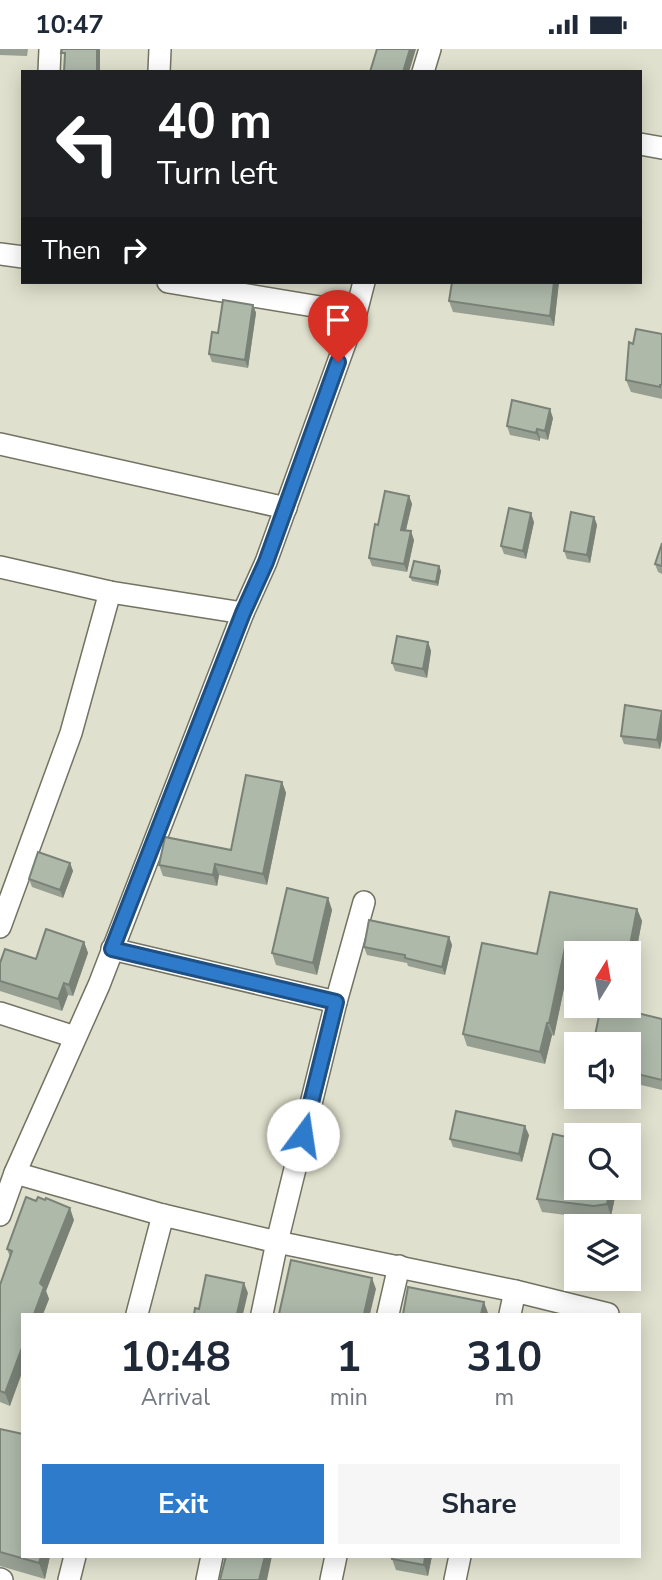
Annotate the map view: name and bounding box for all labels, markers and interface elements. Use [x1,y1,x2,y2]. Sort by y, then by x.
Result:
text: 10:47 [35,7,104,42]
text: 40 m [157,88,272,155]
icon: left [42,98,133,189]
text: Turn left [157,152,277,195]
icon: right [115,231,153,269]
text: Then [42,233,101,268]
pin [308,290,368,362]
icon: arrive [319,301,357,339]
north arrow [564,941,640,1019]
map controls [564,941,641,1291]
button: sound [564,1032,641,1109]
position arrow [266,1098,340,1172]
button: search [564,1123,641,1200]
button: layers [564,1214,641,1291]
text: 10:48 [120,1329,231,1386]
text: 1 [336,1329,361,1386]
text: 310 [467,1329,542,1386]
text: Arrival [141,1382,210,1413]
text: min [330,1382,368,1413]
text: m [495,1382,514,1413]
button: Exit [42,1464,324,1544]
button: Share [338,1464,620,1544]

